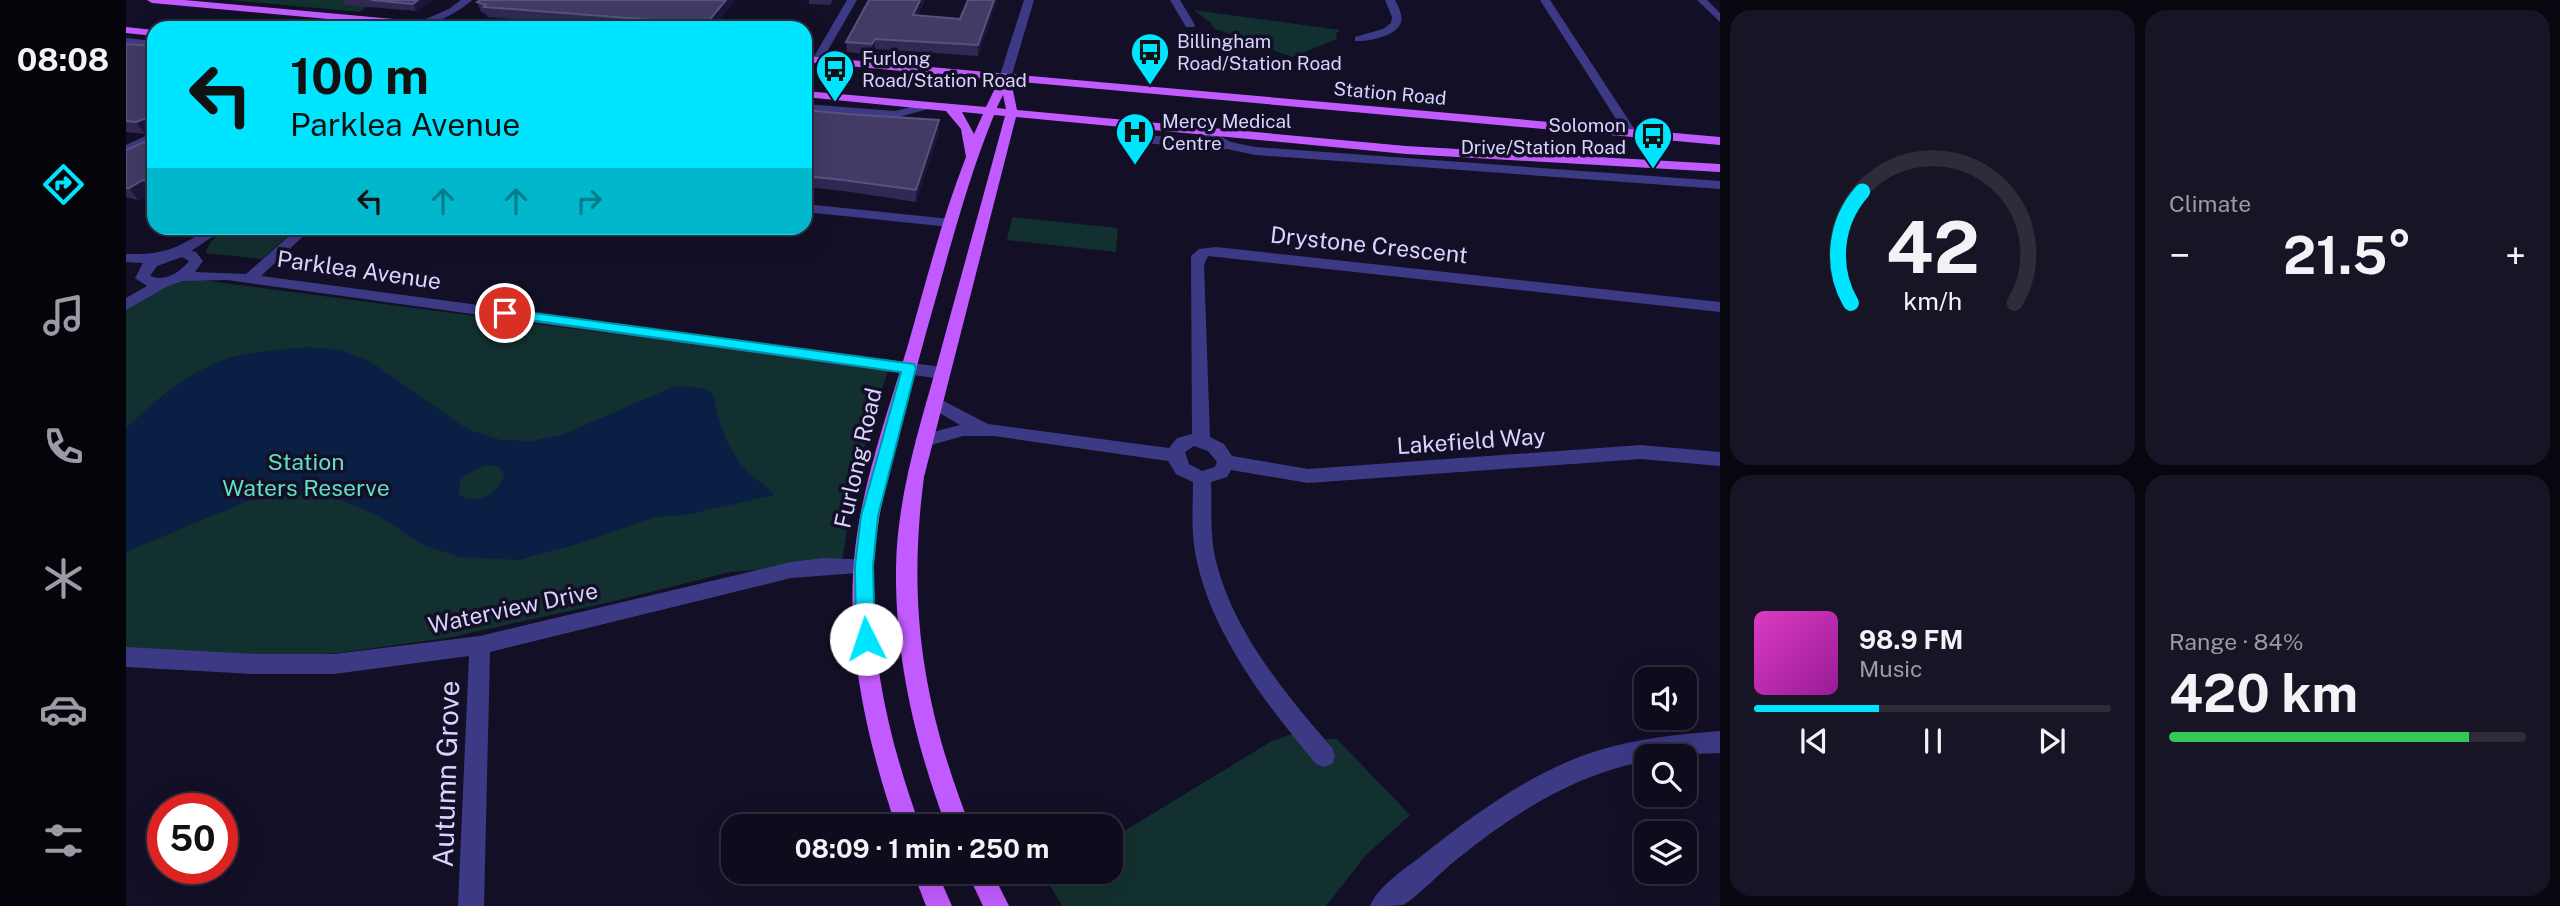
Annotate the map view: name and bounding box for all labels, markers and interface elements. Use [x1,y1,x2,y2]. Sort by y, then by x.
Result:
place label: Billingham Road/Station Road [1177,30,1342,74]
bus stop icon: Billingham Road/Station Road [1129,31,1171,86]
text: 08:08 [17,41,109,78]
text: 100 m [290,47,429,105]
place label: Furlong Road/Station Road [862,47,1027,91]
bus stop icon: Furlong Road/Station Road [814,48,856,103]
icon: left [175,49,266,140]
street label: Station Road [1333,77,1447,109]
text: Parklea Avenue [290,106,520,143]
place label: Mercy Medical Centre [1162,110,1292,154]
hospital icon: Mercy Medical Centre [1114,111,1156,166]
place label: Solomon Drive/Station Road [1461,114,1626,158]
bus stop icon: Solomon Drive/Station Road [1632,115,1674,170]
icon: directions [39,160,88,209]
icon: left [351,182,389,220]
icon: ahead [424,182,462,220]
icon: ahead [497,182,535,220]
icon: right [570,182,608,220]
text: Climate [2169,190,2251,217]
text: 42 [1886,205,1979,290]
street label: Drystone Crescent [1269,221,1469,268]
text: 21.5° [2283,225,2412,286]
text: − [2169,233,2190,278]
text: + [2505,233,2526,278]
street label: Parklea Avenue [275,245,443,294]
pin [475,283,535,343]
text: km/h [1903,286,1962,316]
icon: music [39,291,88,340]
icon: arrive [486,294,524,332]
street label: Furlong Road [828,385,887,531]
icon: phone [39,422,88,471]
street label: Lakefield Way [1396,422,1546,459]
park label: Station Waters Reserve [222,448,390,501]
icon: climate [39,554,88,603]
street label: Waterview Drive [426,576,600,639]
position arrow [829,602,903,676]
text: 98.9 FM [1859,624,1963,655]
text: Range · 84% [2169,628,2304,655]
text: Music [1859,655,1923,682]
text: 420 km [2169,663,2358,724]
map controls [1634,667,1697,884]
button: sound [1634,667,1697,730]
street label: Autumn Grove [426,680,465,868]
icon: car [39,685,88,734]
icon: previous [1795,722,1833,760]
icon: pause [1914,722,1952,760]
icon: next [2033,722,2071,760]
button: search [1634,744,1697,807]
speed limit sign: 50 [147,793,238,884]
icon: filters [39,816,88,865]
button: layers [1634,821,1697,884]
text: 08:09 · 1 min · 250 m [795,833,1049,864]

